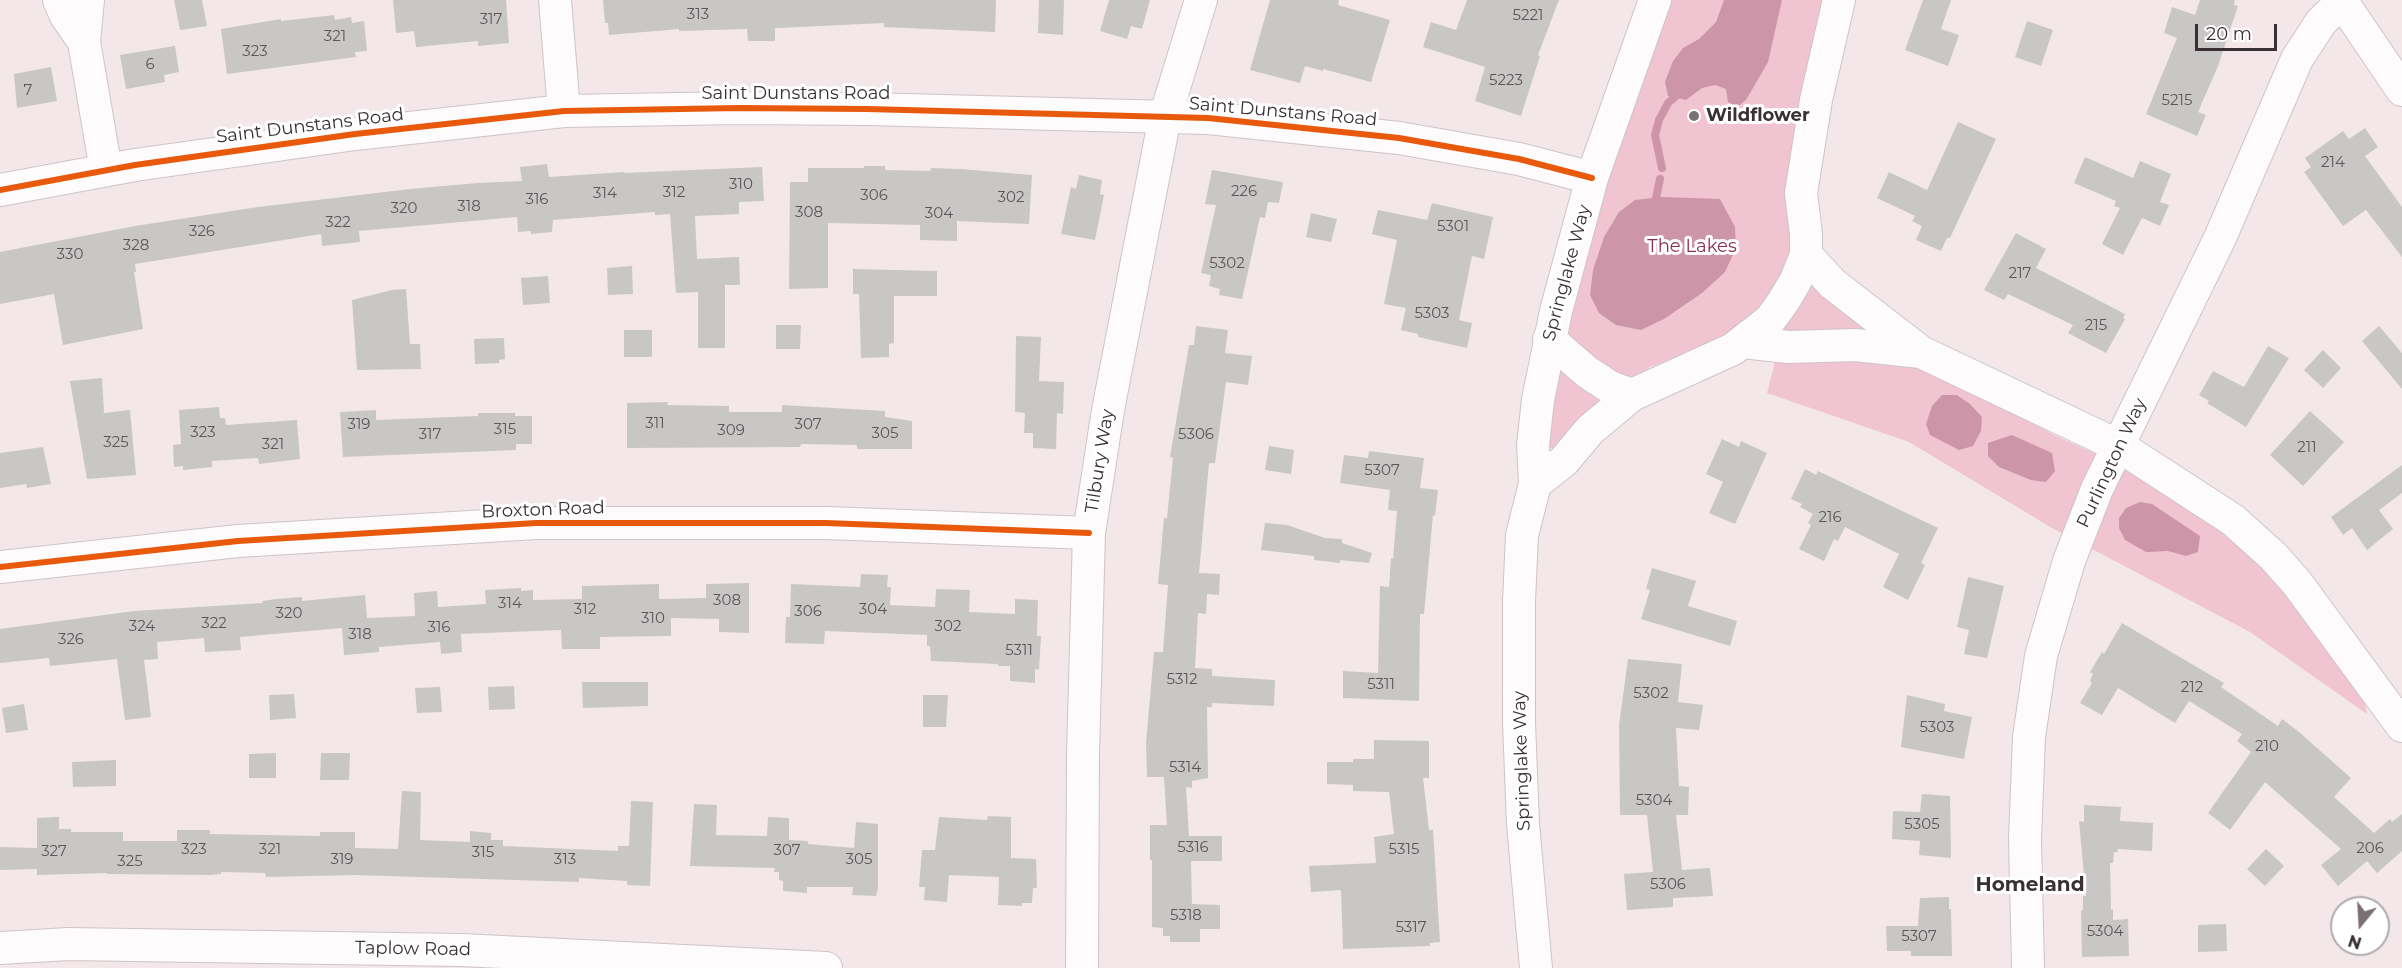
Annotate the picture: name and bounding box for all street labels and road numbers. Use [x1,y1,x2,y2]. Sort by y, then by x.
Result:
street label: Saint Dunstans Road [702,83,890,105]
street label: Saint Dunstans Road [1188,93,1378,131]
street label: Saint Dunstans Road [215,104,405,148]
street label: Springlake Way [1538,203,1596,343]
street label: Purlington Way [2073,395,2151,531]
street label: Tilbury Way [1081,407,1119,515]
street label: Broxton Road [481,497,605,523]
street label: Springlake Way [1509,691,1535,831]
street label: Taplow Road [355,937,471,961]

